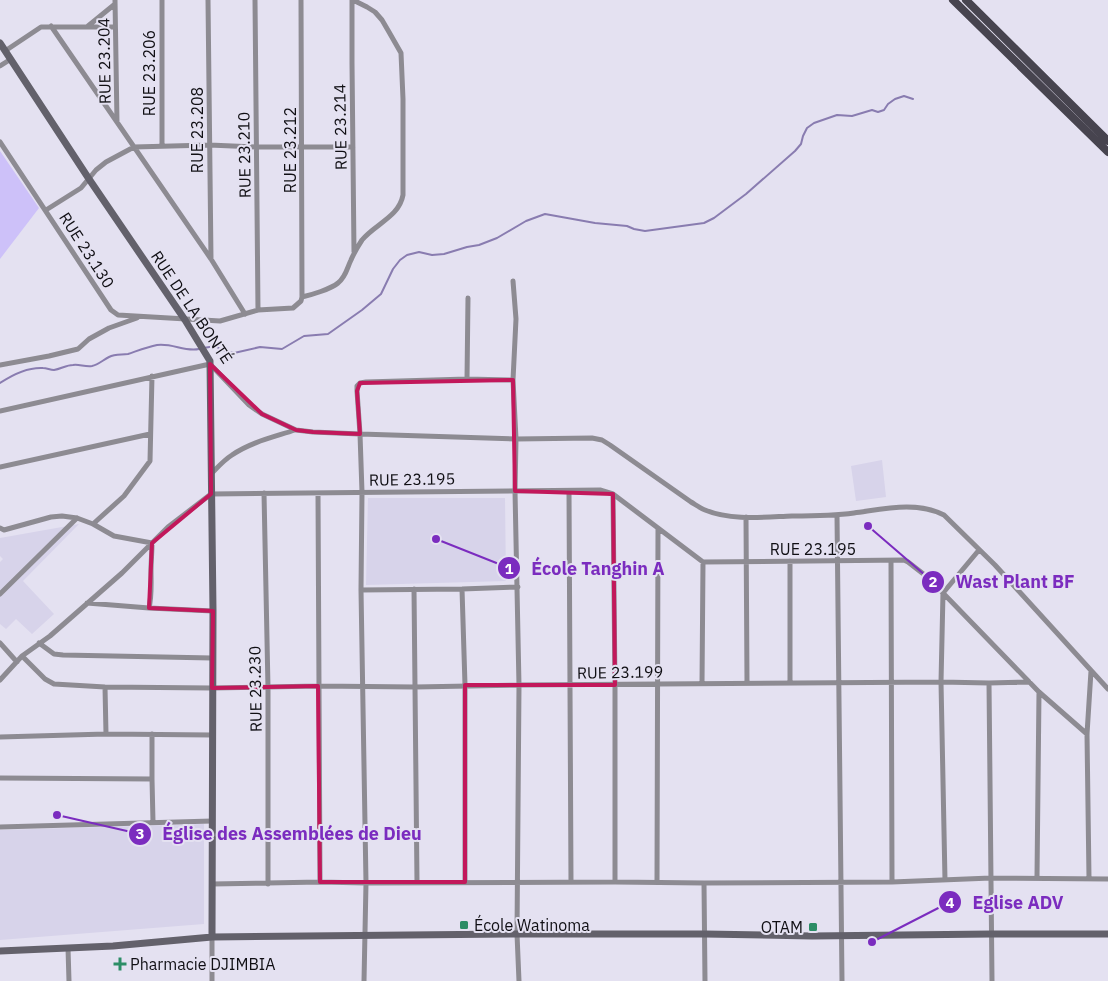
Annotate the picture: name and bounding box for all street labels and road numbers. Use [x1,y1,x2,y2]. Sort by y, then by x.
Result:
street label: RUE 23.204 [93,18,115,104]
street label: RUE 23.206 [139,30,159,116]
street label: RUE 23.214 [329,84,351,170]
street label: RUE 23.208 [187,87,207,173]
street label: RUE 23.212 [280,107,300,193]
street label: RUE 23.210 [233,112,255,198]
street label: RUE 23.130 [55,208,119,292]
street label: RUE DE LA BONTÉ [147,246,238,367]
street label: RUE 23.195 [369,468,455,490]
street label: RUE 23.195 [770,539,856,559]
street label: RUE 23.230 [244,646,266,732]
street label: RUE 23.199 [577,661,663,683]

